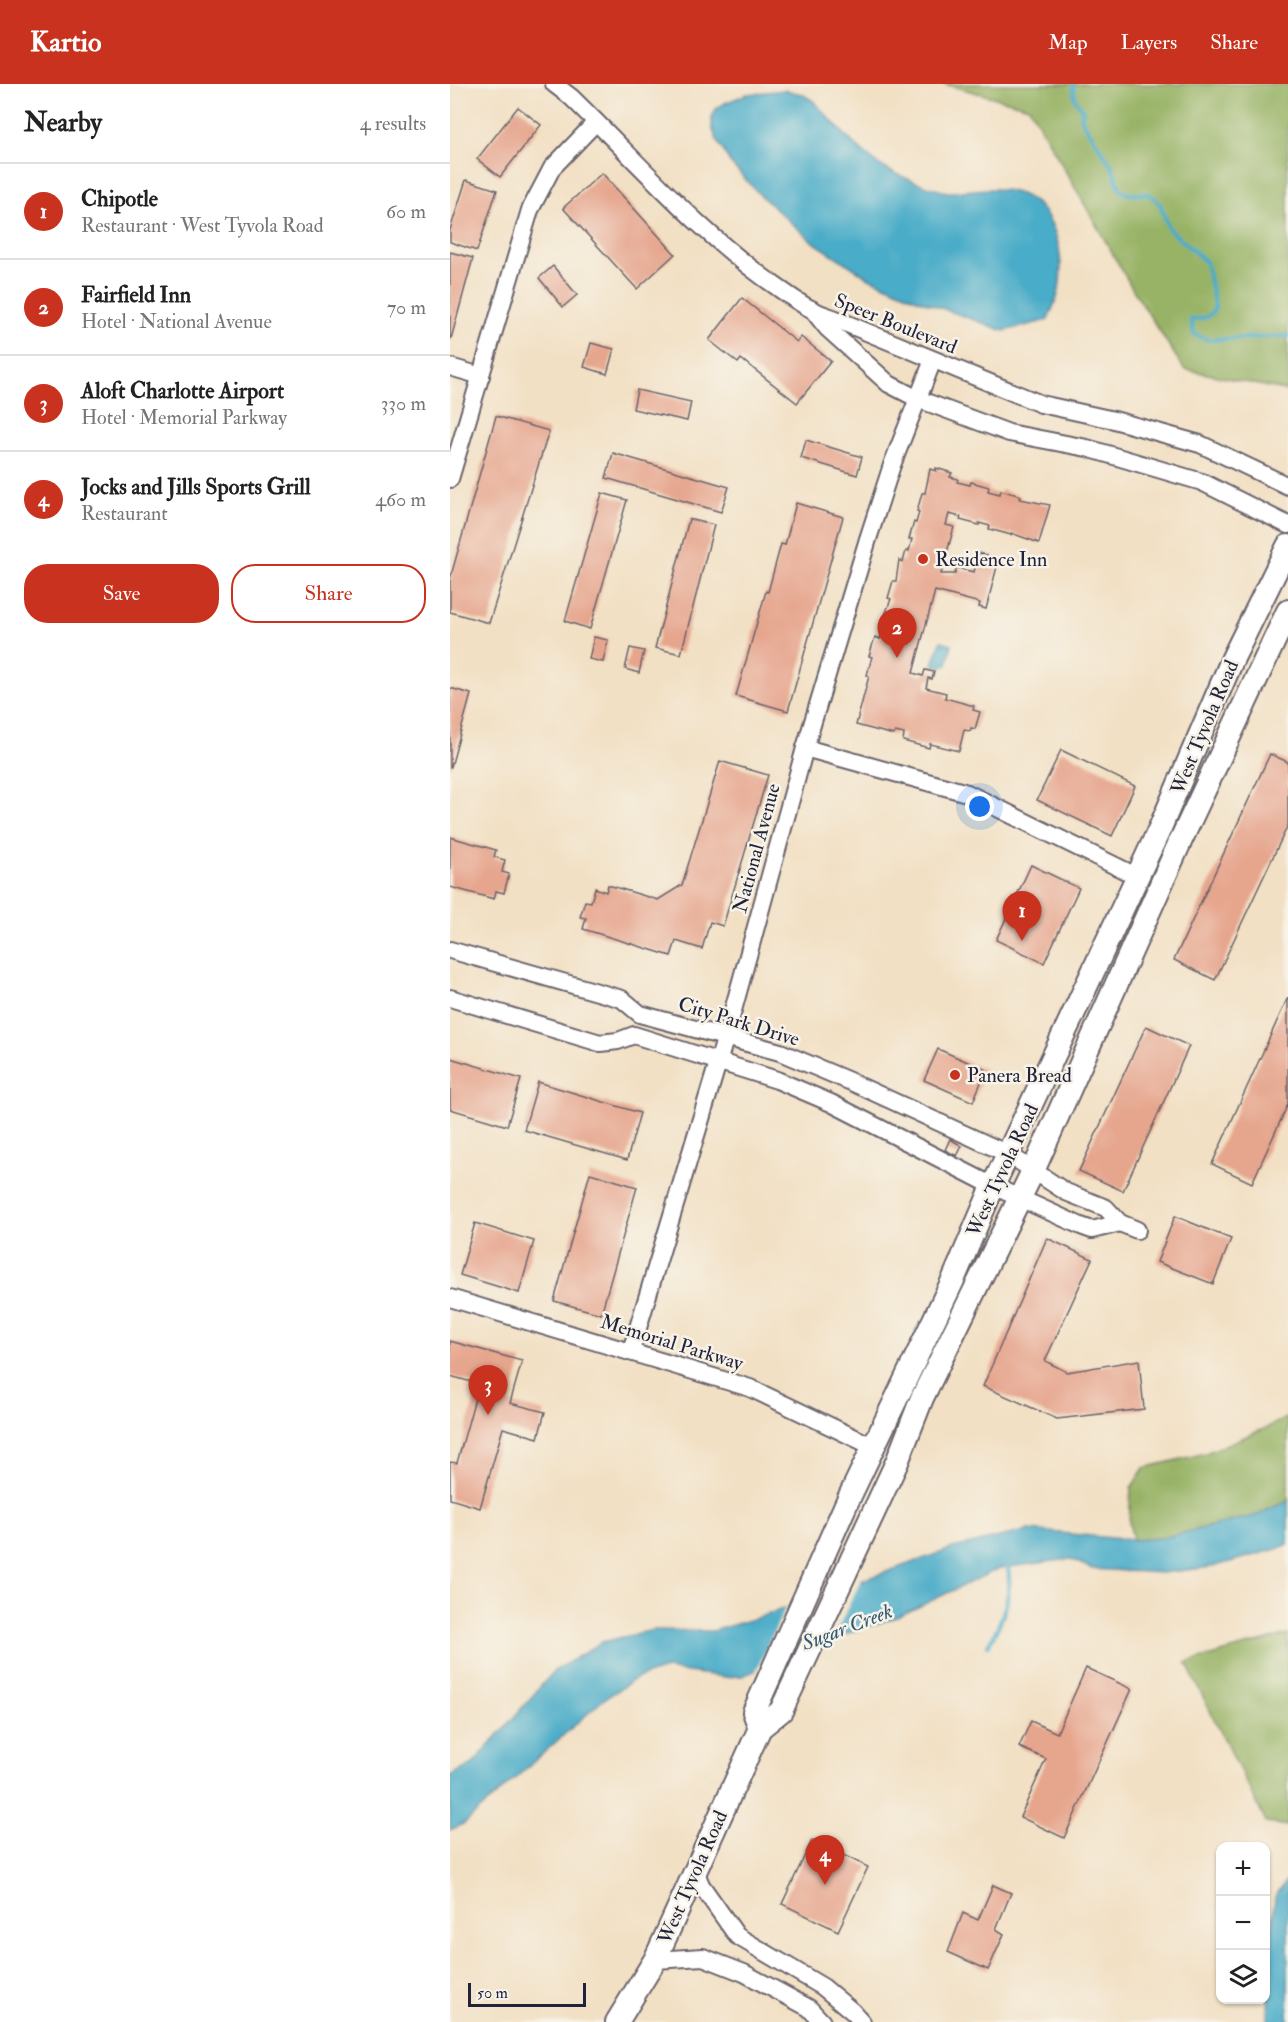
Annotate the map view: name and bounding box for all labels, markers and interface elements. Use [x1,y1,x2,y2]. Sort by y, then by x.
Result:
text: Kartio [30,25,101,60]
text: Map [1048,29,1088,56]
text: Layers [1121,29,1177,56]
text: Share [1210,29,1258,56]
text: Nearby [24,107,102,139]
text: 4 results [360,111,426,136]
text: Chipotle [81,185,158,213]
text: 1 [40,199,47,224]
text: 60 m [386,199,426,224]
text: Restaurant · West Tyvola Road [81,213,324,238]
text: Fairfield Inn [81,281,191,309]
street label: Speer Boulevard [830,288,961,360]
text: 2 [38,295,49,320]
text: 70 m [387,295,426,320]
text: Hotel · National Avenue [81,309,272,334]
text: Aloft Charlotte Airport [81,377,284,405]
text: 3 [40,391,47,416]
text: 330 m [381,391,426,416]
text: Hotel · Memorial Parkway [81,405,287,430]
text: Jocks and Jills Sports Grill [81,473,311,501]
text: 4 [38,487,49,512]
text: 460 m [375,487,426,512]
text: Restaurant [81,501,168,526]
place label: Residence Inn [935,547,1047,572]
marker: Residence Inn [916,552,930,566]
button: Save [24,564,219,623]
button: Share [231,564,426,623]
pin: 2 [878,608,916,658]
street label: West Tyvola Road [1165,656,1244,799]
street label: National Avenue [727,781,786,915]
your location [965,792,994,821]
pin: 1 [1002,892,1042,941]
street label: City Park Drive [675,991,803,1052]
place label: Panera Bread [967,1063,1072,1088]
marker: Panera Bread [948,1068,962,1082]
street label: West Tyvola Road [960,1100,1044,1241]
street label: Memorial Parkway [597,1309,747,1376]
pin: 3 [468,1366,507,1415]
water label: Sugar Creek [797,1598,896,1657]
street label: West Tyvola Road [651,1806,733,1949]
pin: 4 [806,1836,844,1885]
map controls [1216,1842,1270,2004]
button: + [1216,1842,1270,1896]
button: − [1216,1896,1270,1950]
button: layers [1216,1950,1270,2004]
scale bar [468,1980,586,2008]
text: 50 m [477,1983,508,2003]

